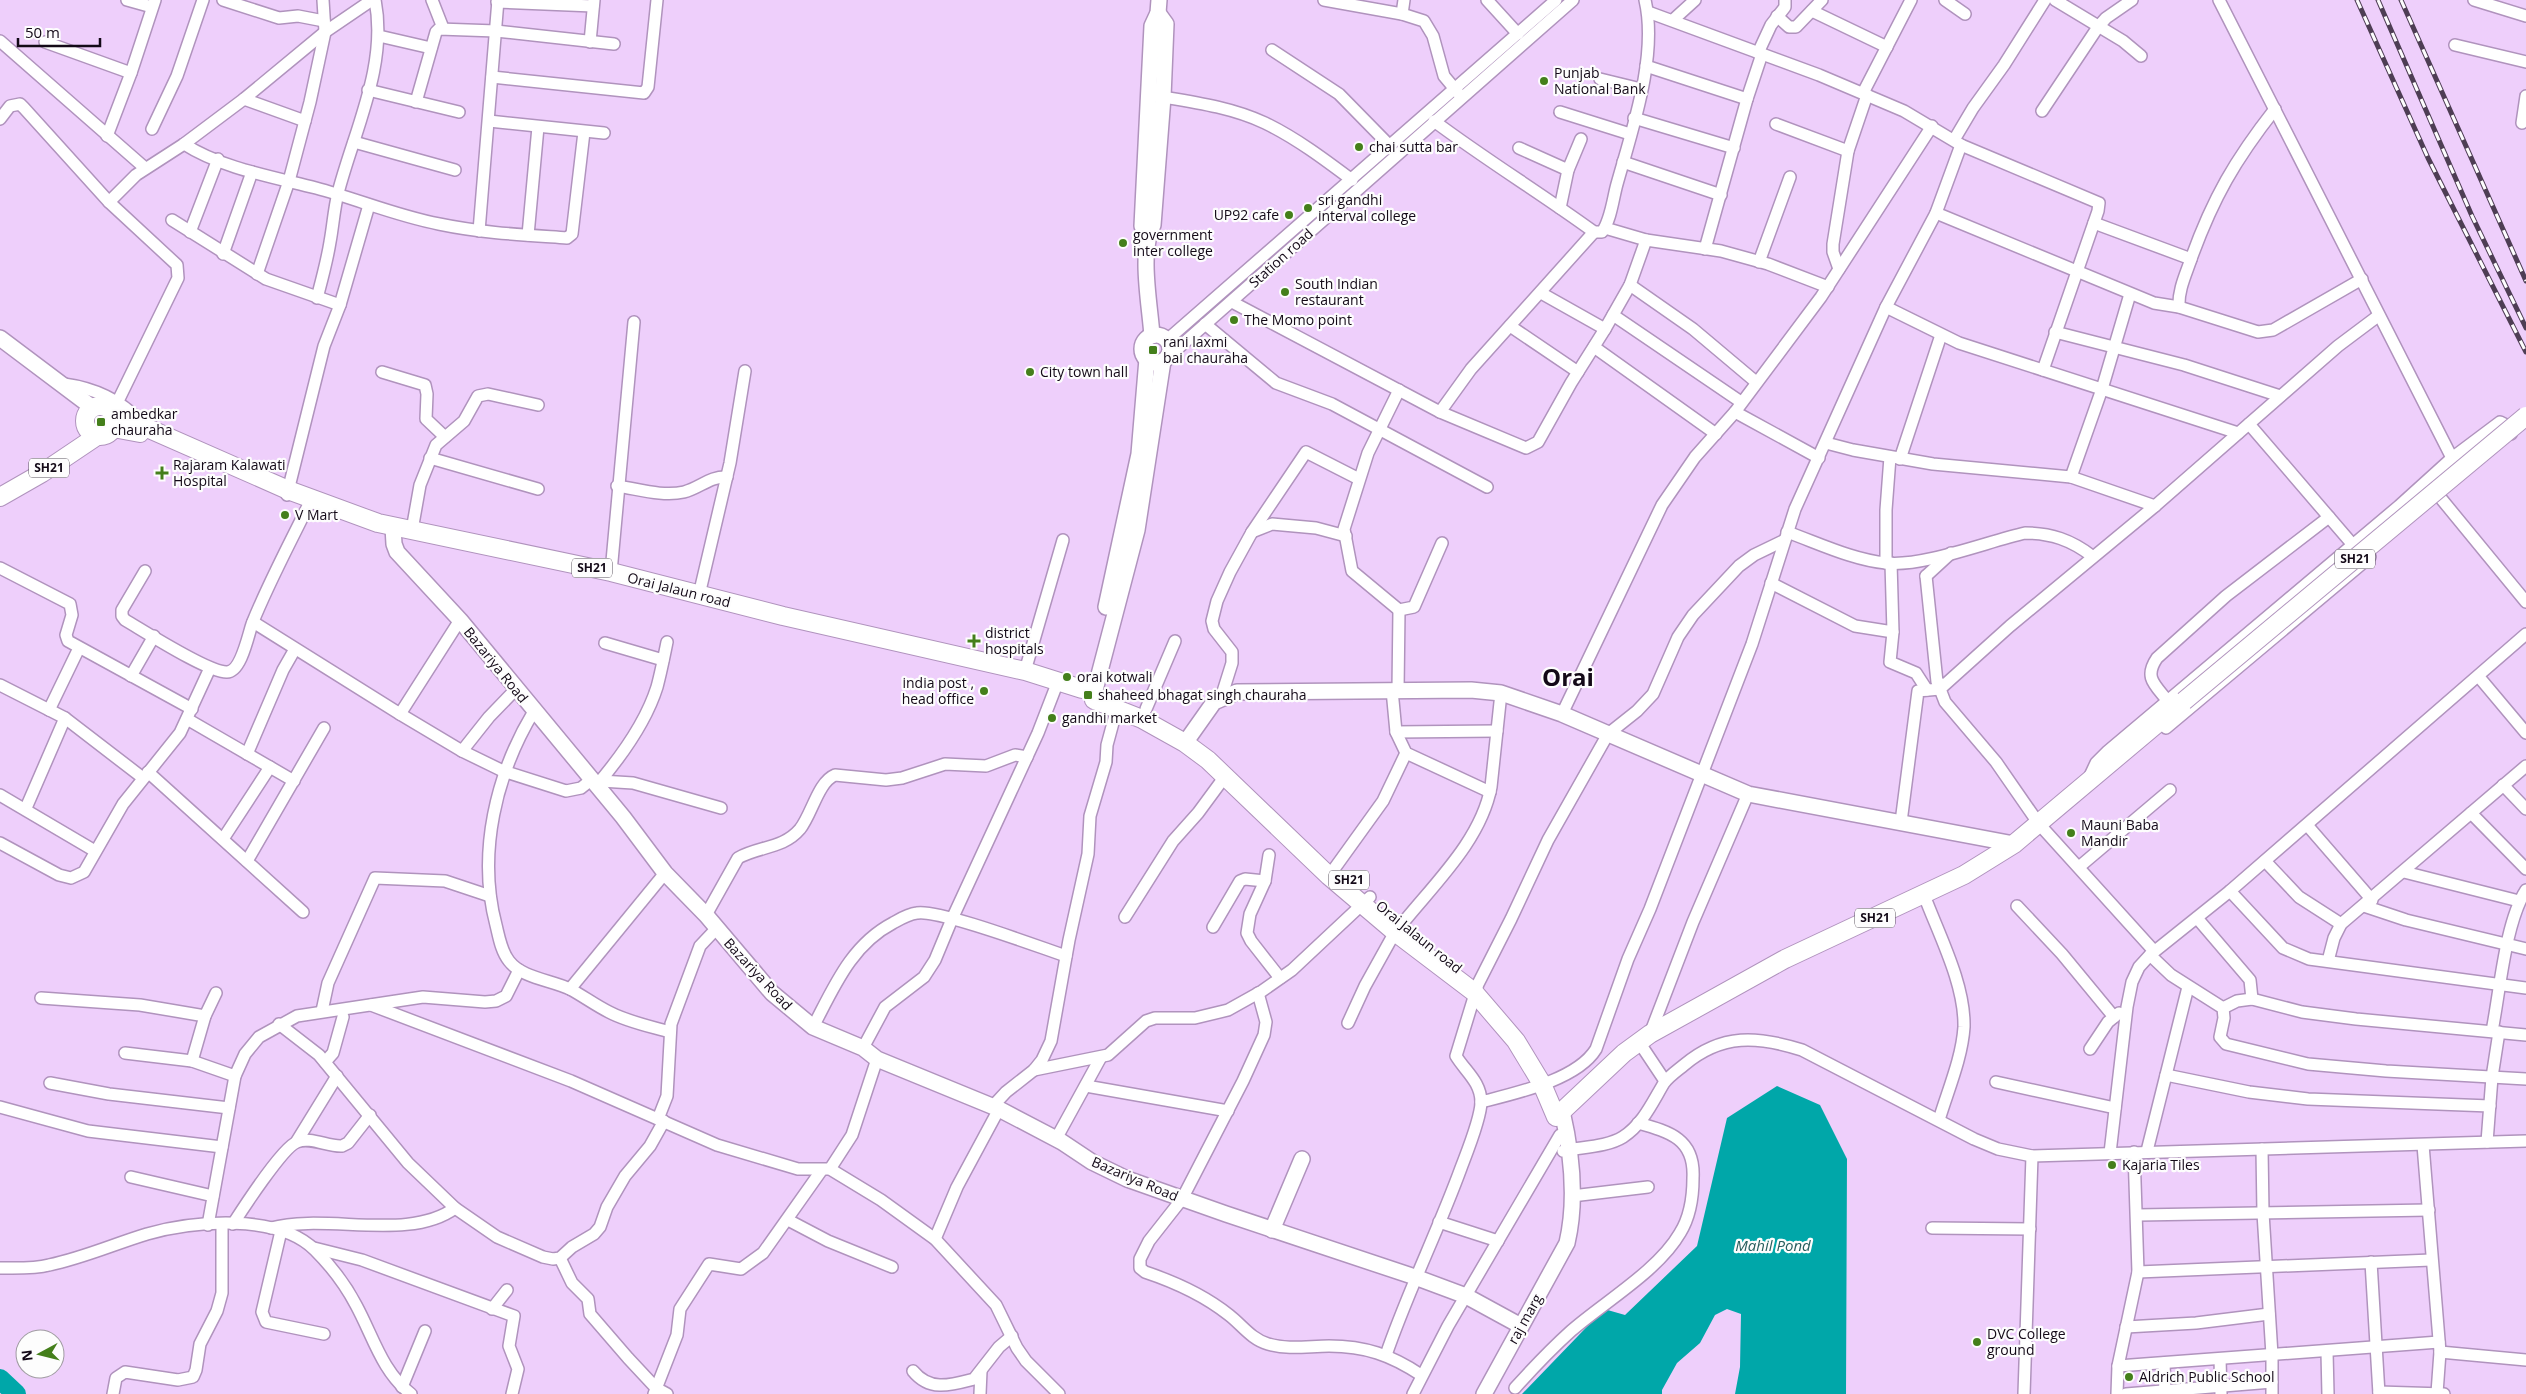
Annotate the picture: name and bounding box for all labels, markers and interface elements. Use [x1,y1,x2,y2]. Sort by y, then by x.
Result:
scale bar [18,15,100,47]
text: 50 m [25,22,60,42]
place label: Punjab National Bank [1554,63,1646,98]
marker: Punjab National Bank [1538,75,1550,87]
place label: chai sutta bar [1369,137,1458,156]
marker: chai sutta bar [1353,141,1365,153]
place label: sri gandhi interval college [1318,190,1416,225]
marker: sri gandhi interval college [1302,202,1314,214]
place label: UP92 cafe [1214,205,1279,224]
marker: UP92 cafe [1283,209,1295,221]
street label: Station road [1245,224,1317,291]
place label: government inter college [1133,225,1213,260]
marker: government inter college [1117,237,1129,249]
place label: South Indian restaurant [1295,274,1378,309]
marker: South Indian restaurant [1279,286,1291,298]
place label: The Momo point [1244,310,1352,329]
marker: The Momo point [1228,314,1240,326]
place label: rani laxmi bai chauraha [1163,332,1248,367]
marker: rani laxmi bai chauraha [1147,344,1159,356]
place label: City town hall [1040,362,1128,381]
marker: City town hall [1024,366,1036,378]
place label: ambedkar chauraha [111,404,178,439]
marker: ambedkar chauraha [95,416,107,428]
place label: Rajaram Kalawati Hospital [173,455,286,490]
road number: SH21 [29,458,69,478]
marker: Rajaram Kalawati Hospital [155,466,169,480]
place label: V Mart [295,505,338,524]
marker: V Mart [279,509,291,521]
road number: SH21 [2335,550,2375,568]
road number: SH21 [572,558,612,578]
street label: Orai Jalaun road [626,568,733,612]
street label: Bazariya Road [460,623,533,707]
place label: district hospitals [985,623,1044,658]
marker: district hospitals [967,634,981,648]
district label: Orai [1542,660,1594,693]
place label: orai kotwali [1077,667,1153,686]
marker: orai kotwali [1061,671,1073,683]
place label: india post , head office [902,673,974,708]
marker: india post , head office [978,685,990,697]
place label: shaheed bhagat singh chauraha [1098,685,1307,704]
marker: shaheed bhagat singh chauraha [1082,689,1094,701]
place label: gandhi market [1062,708,1157,727]
marker: gandhi market [1046,712,1058,724]
place label: Mauni Baba Mandir [2081,815,2159,850]
marker: Mauni Baba Mandir [2065,827,2077,839]
road number: SH21 [1329,870,1369,890]
street label: Orai Jalaun road [1372,896,1466,977]
road number: SH21 [1855,908,1895,928]
street label: Bazariya Road [720,933,797,1014]
street label: Bazariya Road [1089,1152,1181,1205]
place label: Kajaria Tiles [2122,1155,2200,1174]
marker: Kajaria Tiles [2106,1159,2118,1171]
water label: Mahil Pond [1735,1235,1811,1255]
street label: raj marg [1503,1290,1546,1347]
place label: DVC College ground [1987,1324,2066,1359]
north arrow [15,1329,65,1379]
marker: DVC College ground [1971,1336,1983,1348]
text: N [16,1349,37,1362]
place label: Aldrich Public School [2139,1367,2274,1386]
marker: Aldrich Public School [2123,1371,2135,1383]

